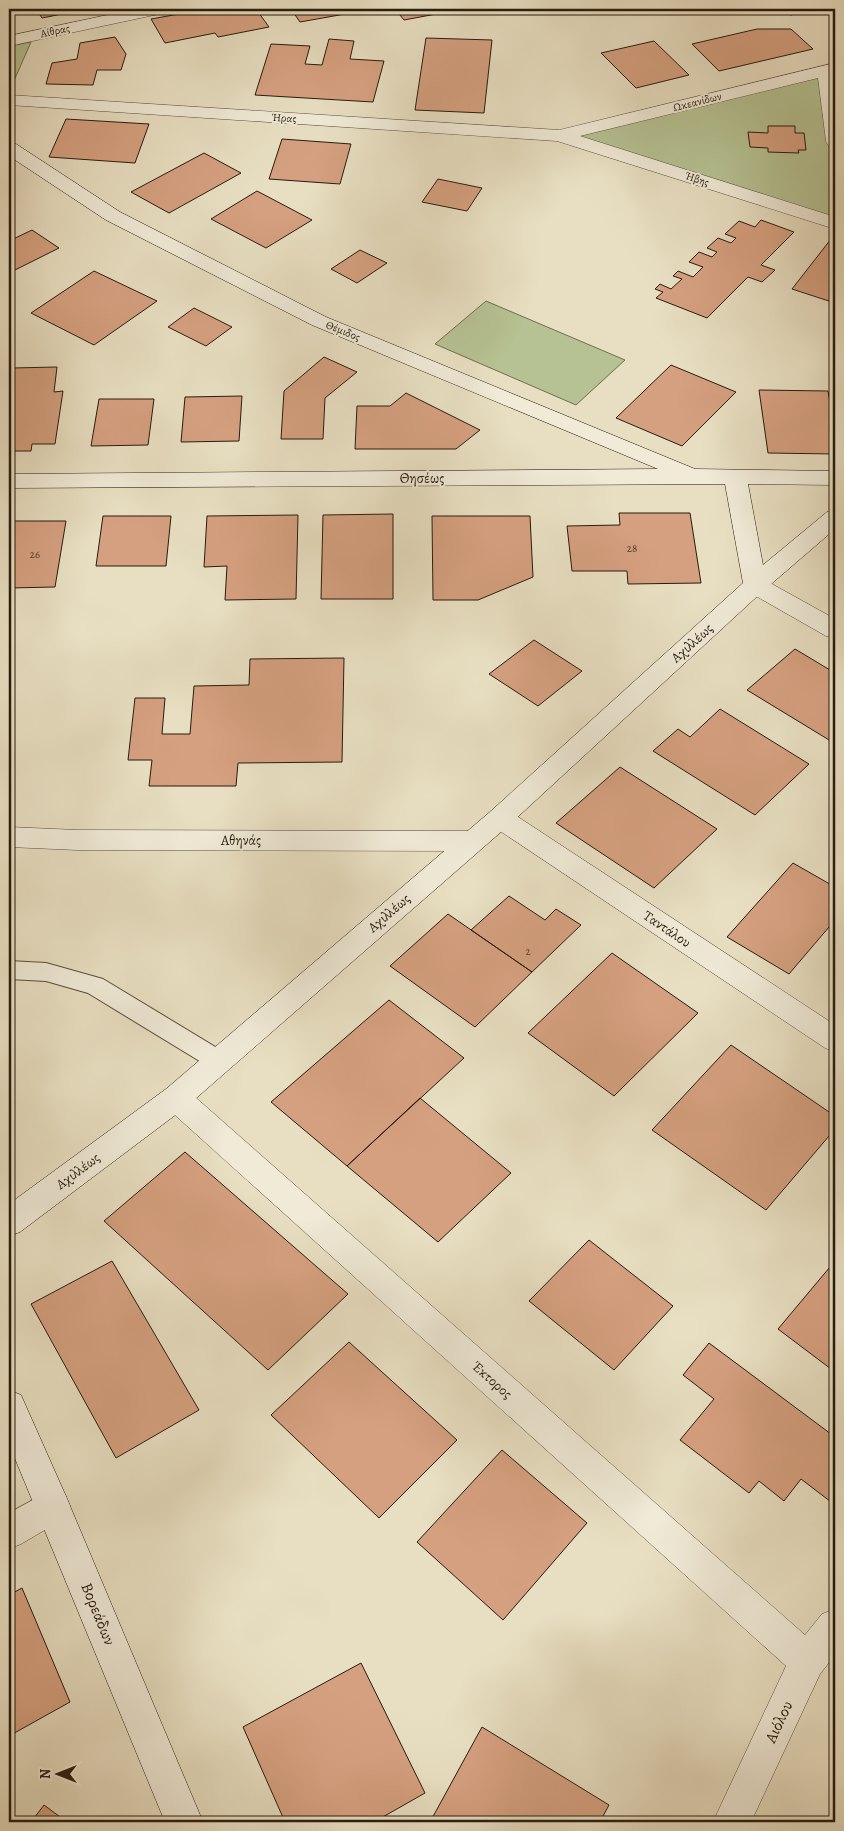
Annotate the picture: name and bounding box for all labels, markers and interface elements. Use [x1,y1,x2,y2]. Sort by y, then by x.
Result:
street label: Αίθρας [38,21,71,42]
street label: Ωκεανίδων [671,89,723,115]
street label: Ήρας [271,110,297,126]
street label: Ήβης [683,168,711,190]
street label: Θέμιδος [323,317,363,345]
street label: Θησέως [400,469,444,488]
house number: 28 [627,541,637,556]
house number: 26 [30,547,40,562]
street label: Αχιλλέως [666,619,717,668]
street label: Αθηνάς [220,831,261,850]
street label: Αχιλλέως [363,889,414,937]
street label: Ταντάλου [639,906,695,952]
house number: 2 [525,944,531,959]
street label: Αχιλλέως [51,1148,104,1194]
street label: Έκτορος [468,1357,516,1403]
street label: Βορεάδων [76,1579,121,1649]
street label: Αιόλου [759,1697,798,1747]
north arrow [32,1748,82,1798]
text: N [36,1769,55,1779]

